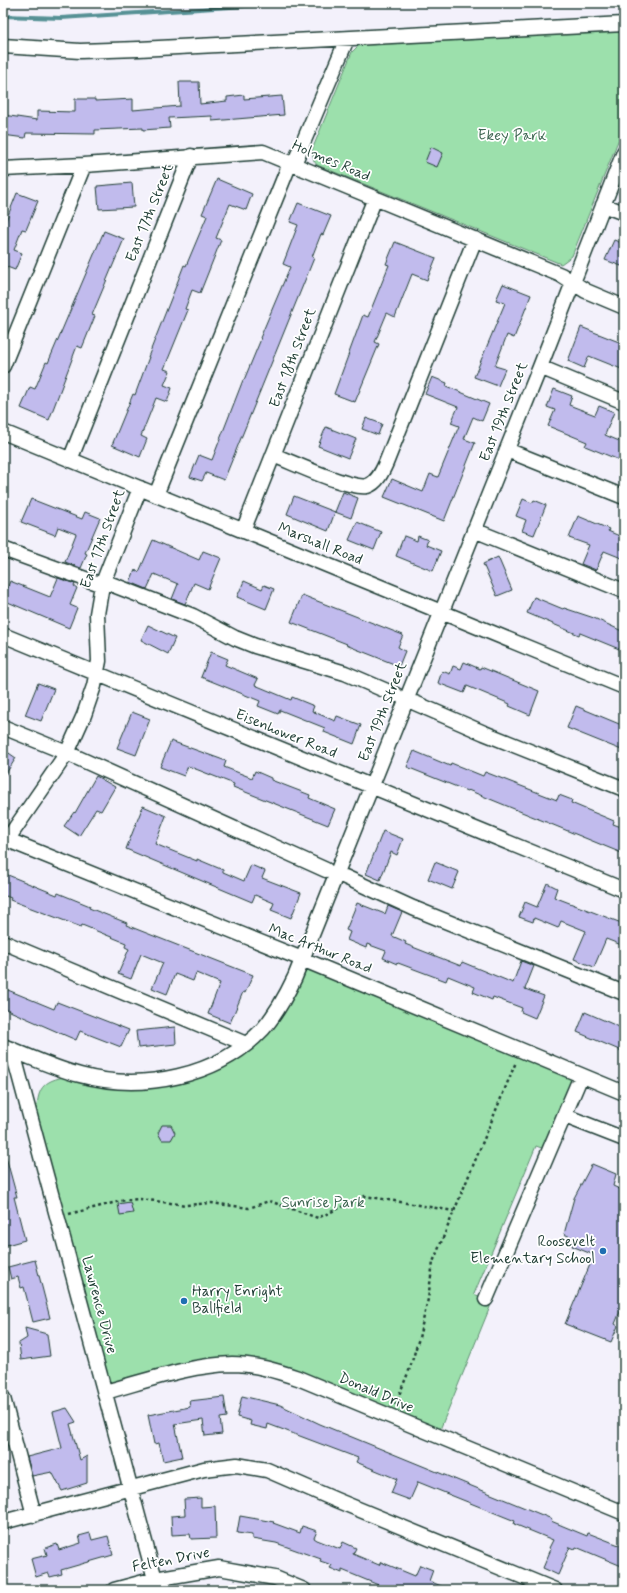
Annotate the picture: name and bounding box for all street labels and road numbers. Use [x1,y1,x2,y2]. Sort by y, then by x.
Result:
street label: Holmes Road [289,136,373,186]
street label: East 17th Street [121,161,179,265]
street label: East 18th Street [265,305,321,411]
street label: East 19th Street [475,359,533,465]
street label: East 17th Street [76,486,130,591]
street label: Marshall Road [275,518,365,570]
street label: East 19th Street [354,659,412,765]
street label: Eisenhower Road [232,705,340,764]
street label: Mac Arthur Road [265,919,375,979]
street label: Lawrence Drive [76,1254,122,1356]
street label: Donald Drive [335,1368,417,1418]
street label: Felten Drive [131,1543,212,1577]

